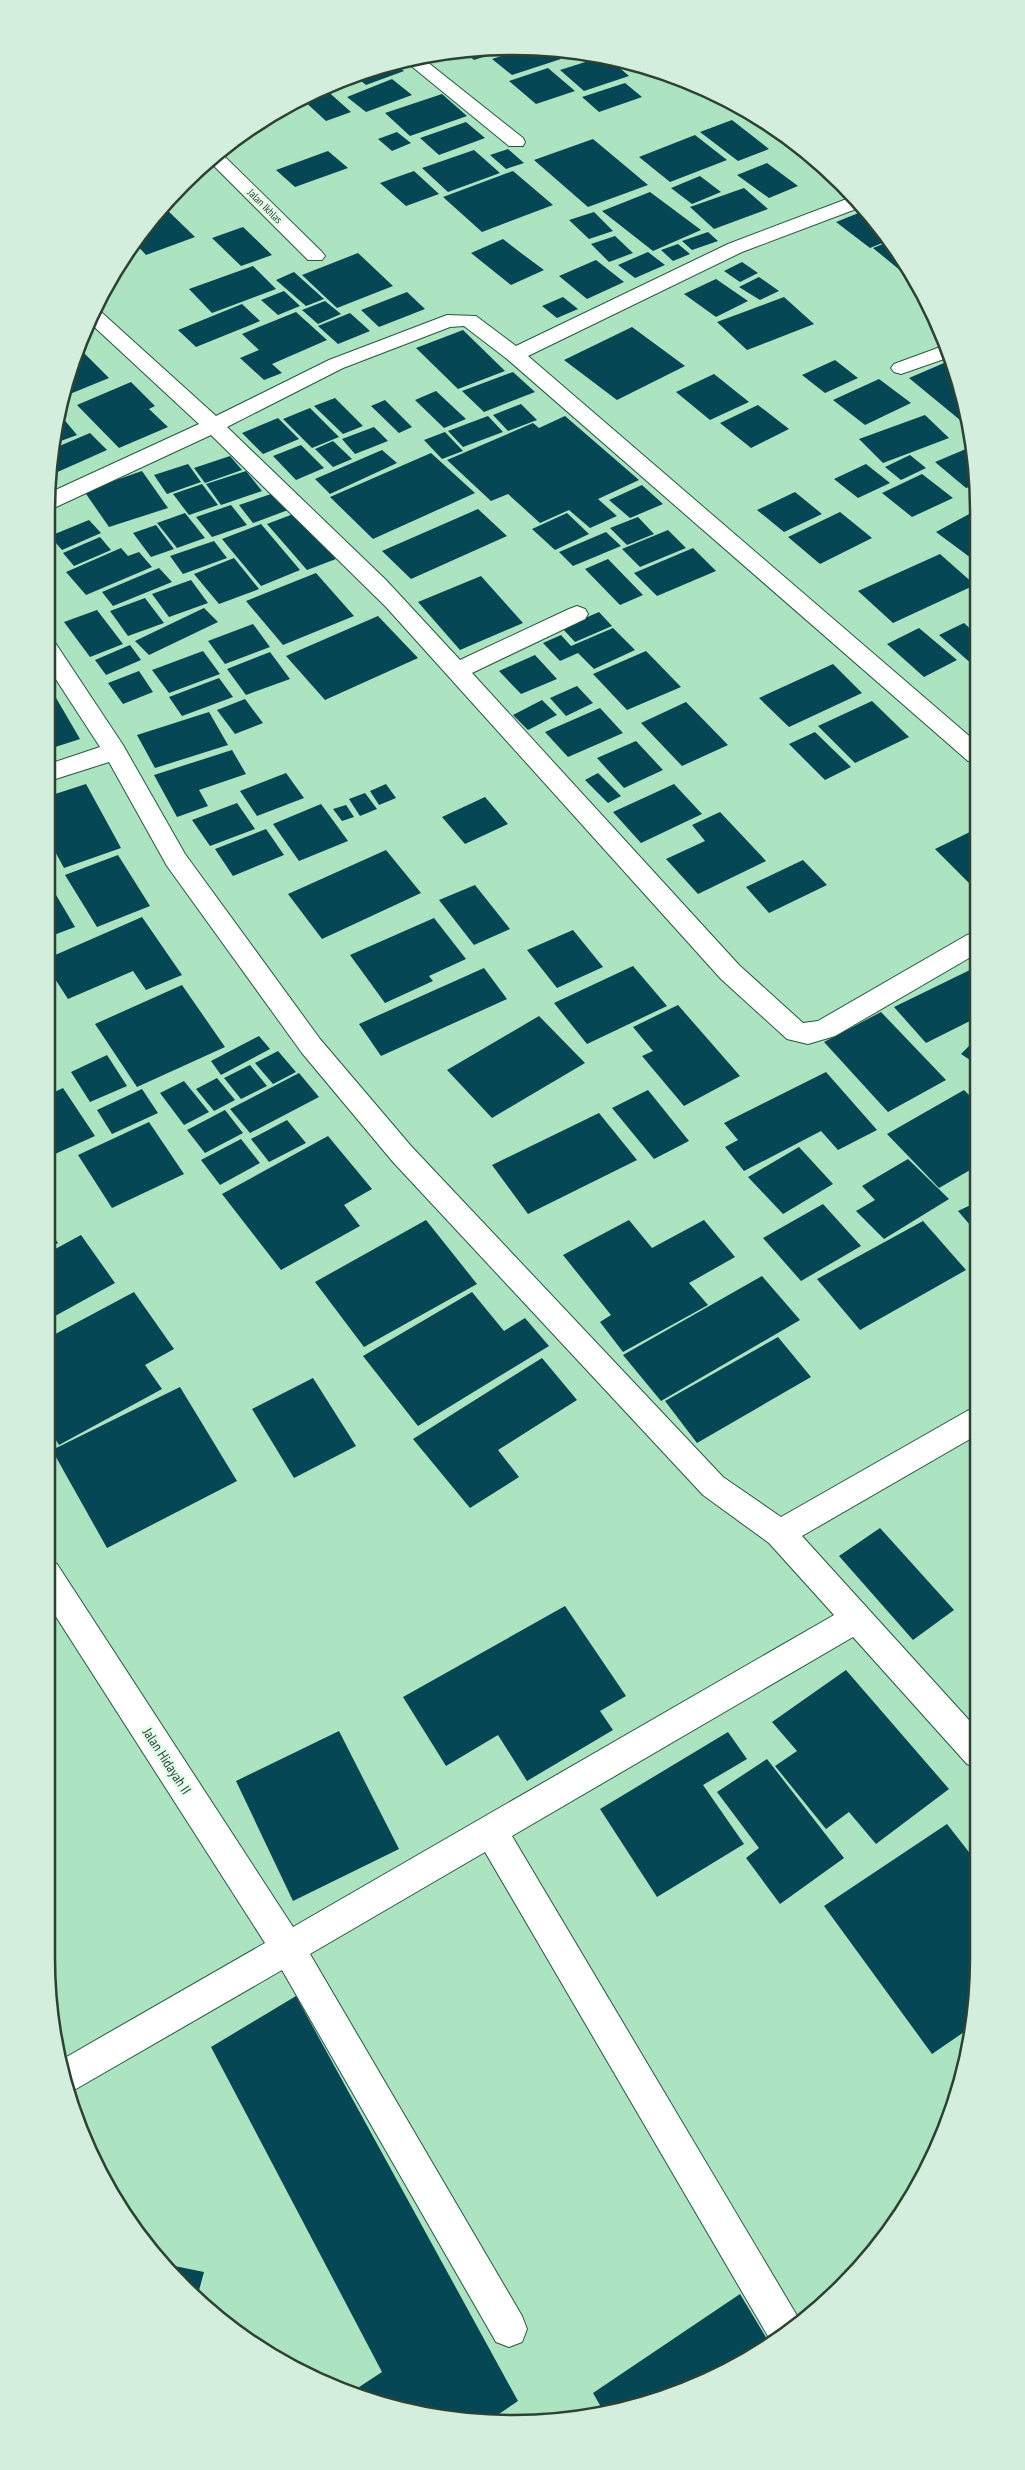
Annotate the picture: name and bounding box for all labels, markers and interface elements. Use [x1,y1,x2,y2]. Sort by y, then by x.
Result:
street label: Jalan Ikhlas [244,185,286,227]
street label: Jalan Hidayah II [138,1724,195,1798]

